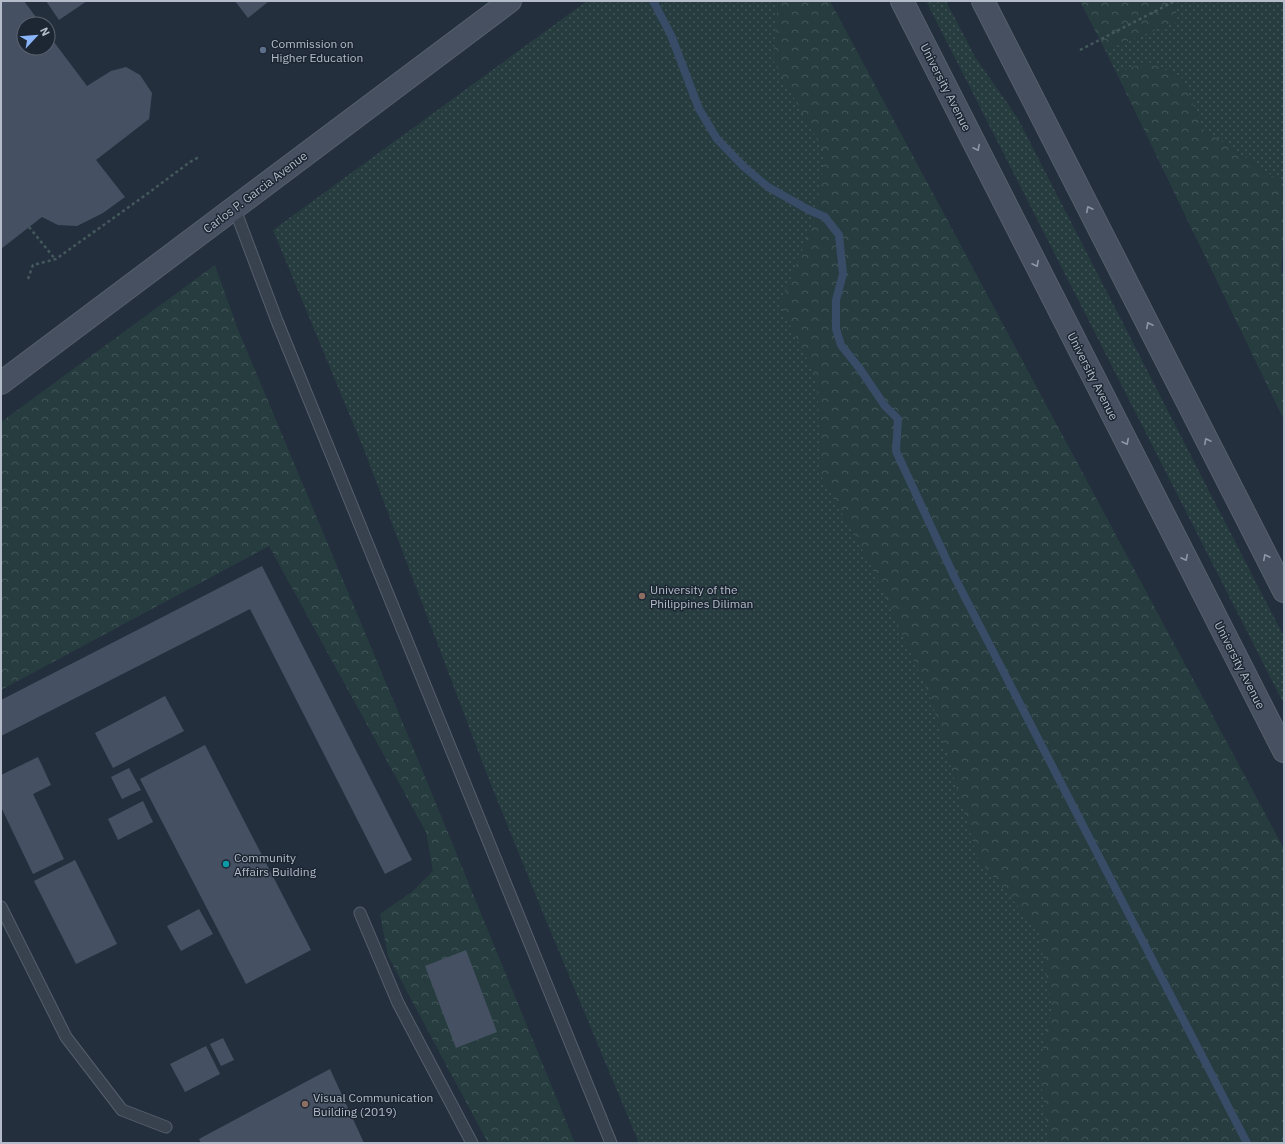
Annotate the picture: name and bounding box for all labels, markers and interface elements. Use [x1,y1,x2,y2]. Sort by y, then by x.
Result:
north arrow [16,16,56,56]
text: N [37,25,53,38]
place label: Commission on Higher Education [271,36,363,65]
street label: University Avenue [917,41,975,134]
marker: Commission on Higher Education [258,45,268,55]
one-way arrow [972,144,979,151]
street label: Carlos P. Garcia Avenue [200,148,310,236]
one-way arrow [1087,206,1094,213]
one-way arrow [1031,260,1038,267]
one-way arrow [1146,322,1153,329]
street label: University Avenue [1064,330,1122,423]
one-way arrow [1205,437,1212,445]
one-way arrow [1122,438,1129,445]
one-way arrow [1264,553,1271,561]
one-way arrow [1181,554,1188,561]
place label: University of the Philippines Diliman [650,582,753,611]
marker: University of the Philippines Diliman [637,591,647,601]
street label: University Avenue [1211,619,1269,712]
place label: Community Affairs Building [234,850,317,879]
marker: Community Affairs Building [221,859,231,869]
place label: Visual Communication Building (2019) [313,1090,433,1119]
marker: Visual Communication Building (2019) [300,1099,310,1109]

